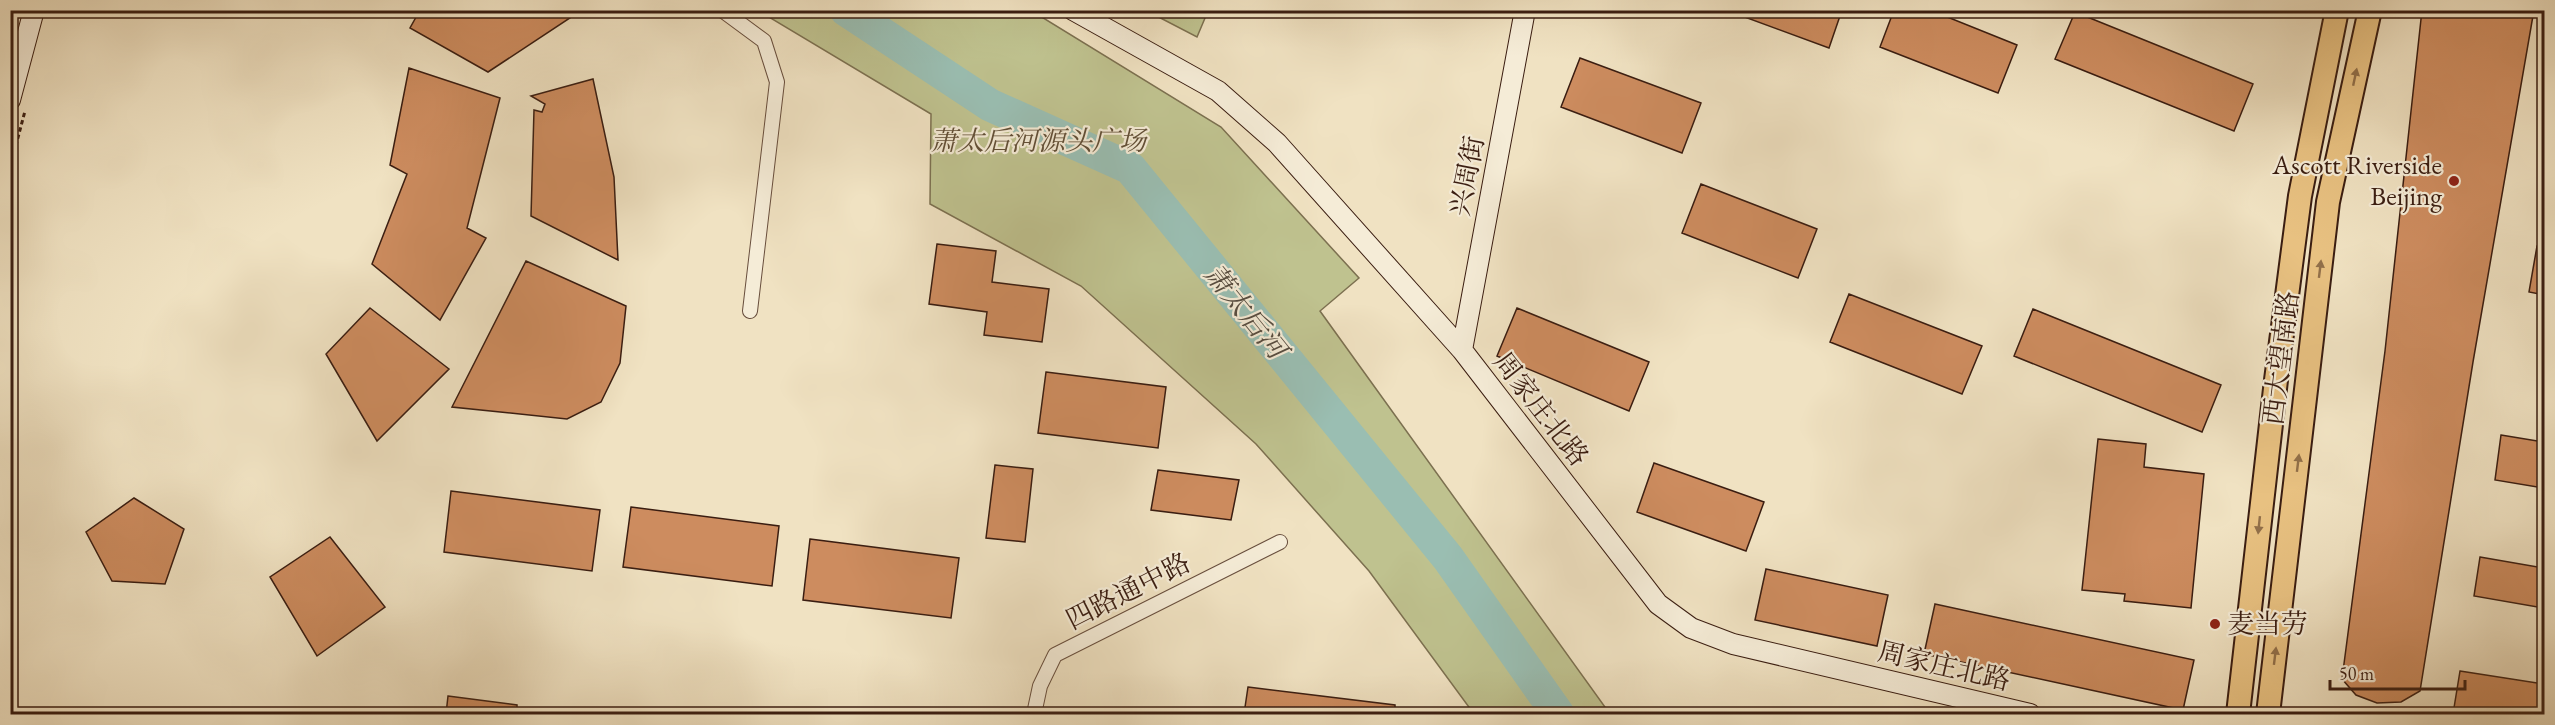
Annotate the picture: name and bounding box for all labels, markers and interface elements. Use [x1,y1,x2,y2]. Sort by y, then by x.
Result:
one-way arrow [2351,68,2360,87]
park label: 萧太后河源头广场 [930,123,1148,158]
street label: 兴周街 [1442,133,1491,219]
place label: Ascott Riverside Beijing [2271,147,2442,213]
marker: Ascott Riverside Beijing [2447,174,2461,188]
water label: 萧太后河 [1197,256,1298,370]
one-way arrow [2315,259,2325,278]
street label: 西大望南路 [2255,289,2306,427]
street label: 周家庄北路 [1486,345,1597,473]
one-way arrow [2293,453,2302,472]
one-way arrow [2255,515,2264,534]
street label: 四路通中路 [1060,544,1196,637]
place label: 麦当劳 [2227,606,2308,641]
marker: 麦当劳 [2208,617,2222,631]
street label: 周家庄北路 [1874,633,2014,698]
one-way arrow [2270,647,2280,666]
scale bar [2330,653,2465,691]
text: 50 m [2339,662,2374,685]

